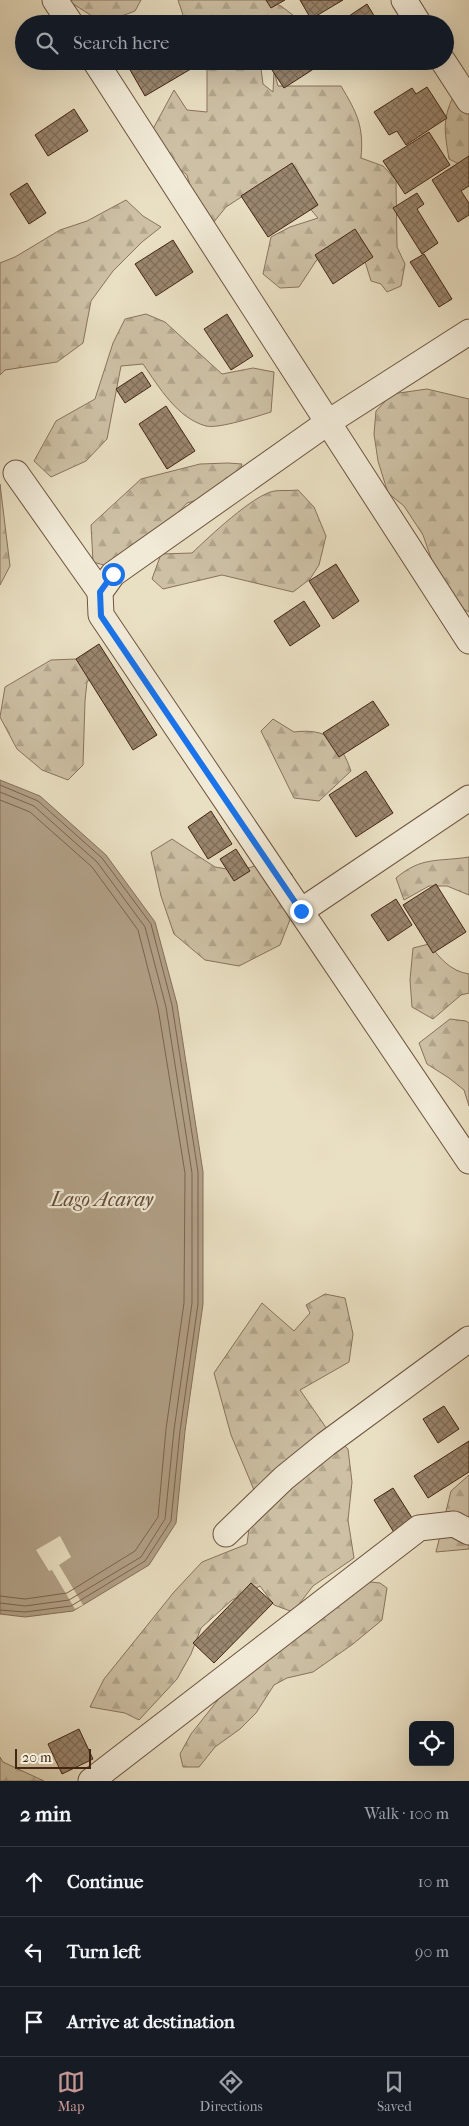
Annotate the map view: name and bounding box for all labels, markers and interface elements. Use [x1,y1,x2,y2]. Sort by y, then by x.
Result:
search box [15,15,454,70]
icon: search [33,29,61,57]
text: Search here [73,32,169,54]
route start [102,563,125,586]
route end [290,900,313,923]
water label: Lago Acaray [49,1188,154,1211]
map controls [409,1721,454,1766]
button: locate [409,1721,454,1766]
scale bar [15,1746,91,1769]
text: 20 m [22,1749,52,1766]
text: 2 min [20,1802,71,1826]
text: Walk · 100 m [364,1804,449,1823]
icon: ahead [20,1868,48,1896]
text: Continue [67,1871,143,1893]
text: 10 m [418,1872,449,1891]
icon: left [20,1938,48,1966]
text: Turn left [67,1941,141,1963]
text: 90 m [415,1942,449,1961]
icon: arrive [20,2008,48,2036]
text: Arrive at destination [67,2011,235,2033]
tab: Map [57,2068,85,2115]
tab: Directions [200,2068,263,2115]
tab: Saved [377,2068,412,2115]

